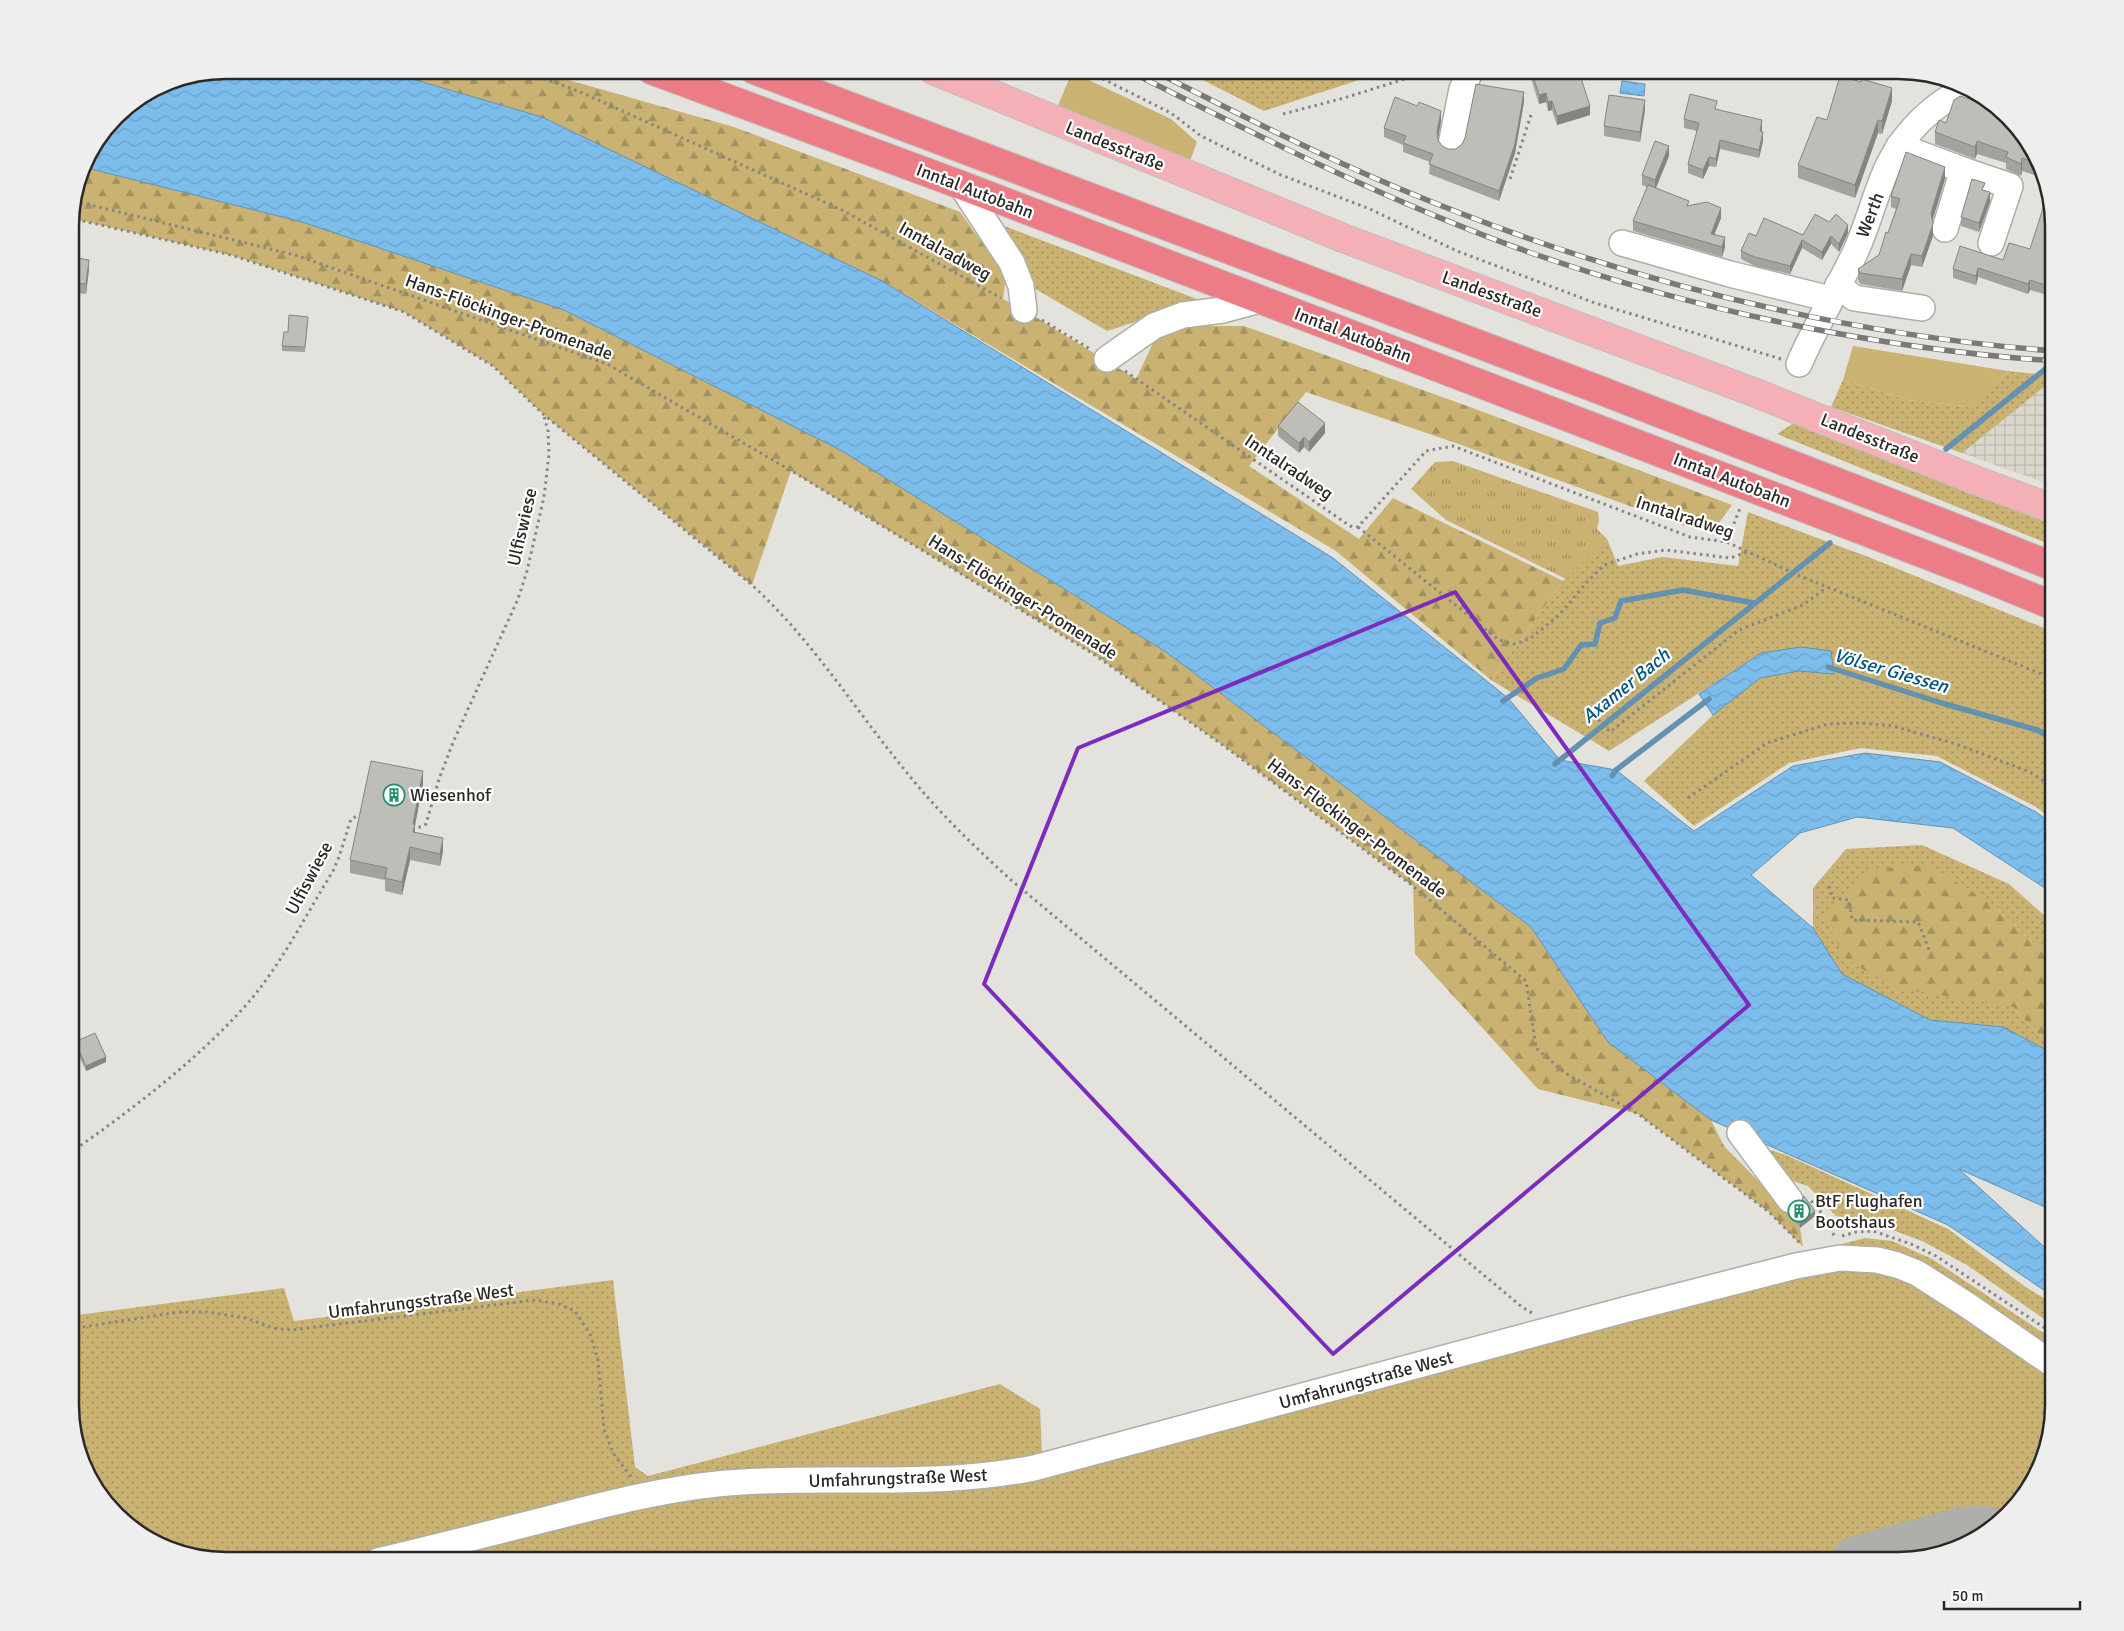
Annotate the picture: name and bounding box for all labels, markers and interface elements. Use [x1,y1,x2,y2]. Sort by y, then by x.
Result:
street label: Landesstraße [1062,116,1168,176]
street label: Inntal Autobahn [913,159,1037,223]
street label: Werth [1851,189,1889,241]
street label: Inntalradweg [895,217,995,285]
street label: Landesstraße [1439,266,1545,322]
street label: Hans-Flöckinger-Promenade [402,269,616,365]
street label: Inntal Autobahn [1291,303,1415,367]
street label: Landesstraße [1817,408,1923,468]
street label: Inntalradweg [1241,429,1337,505]
street label: Inntal Autobahn [1670,448,1794,512]
street label: Ulfiswiese [502,486,542,568]
street label: Inntalradweg [1633,491,1737,543]
street label: Hans-Flöckinger-Promenade [924,530,1122,664]
water label: Axamer Bach [1577,643,1675,729]
water label: Völser Giessen [1831,643,1952,699]
street label: Hans-Flöckinger-Promenade [1263,753,1451,903]
building icon: Wiesenhof [382,783,406,807]
place label: Wiesenhof [410,784,492,806]
street label: Ulfiswiese [281,838,337,918]
place label: BtF Flughafen Bootshaus [1815,1190,1923,1233]
building icon: BtF Flughafen Bootshaus [1787,1199,1811,1223]
street label: Umfahrungsstraße West [327,1279,515,1323]
street label: Umfahrungstraße West [1277,1346,1455,1414]
street label: Umfahrungstraße West [808,1464,988,1492]
scale bar [1944,1578,2080,1610]
text: 50 m [1952,1587,1983,1605]

